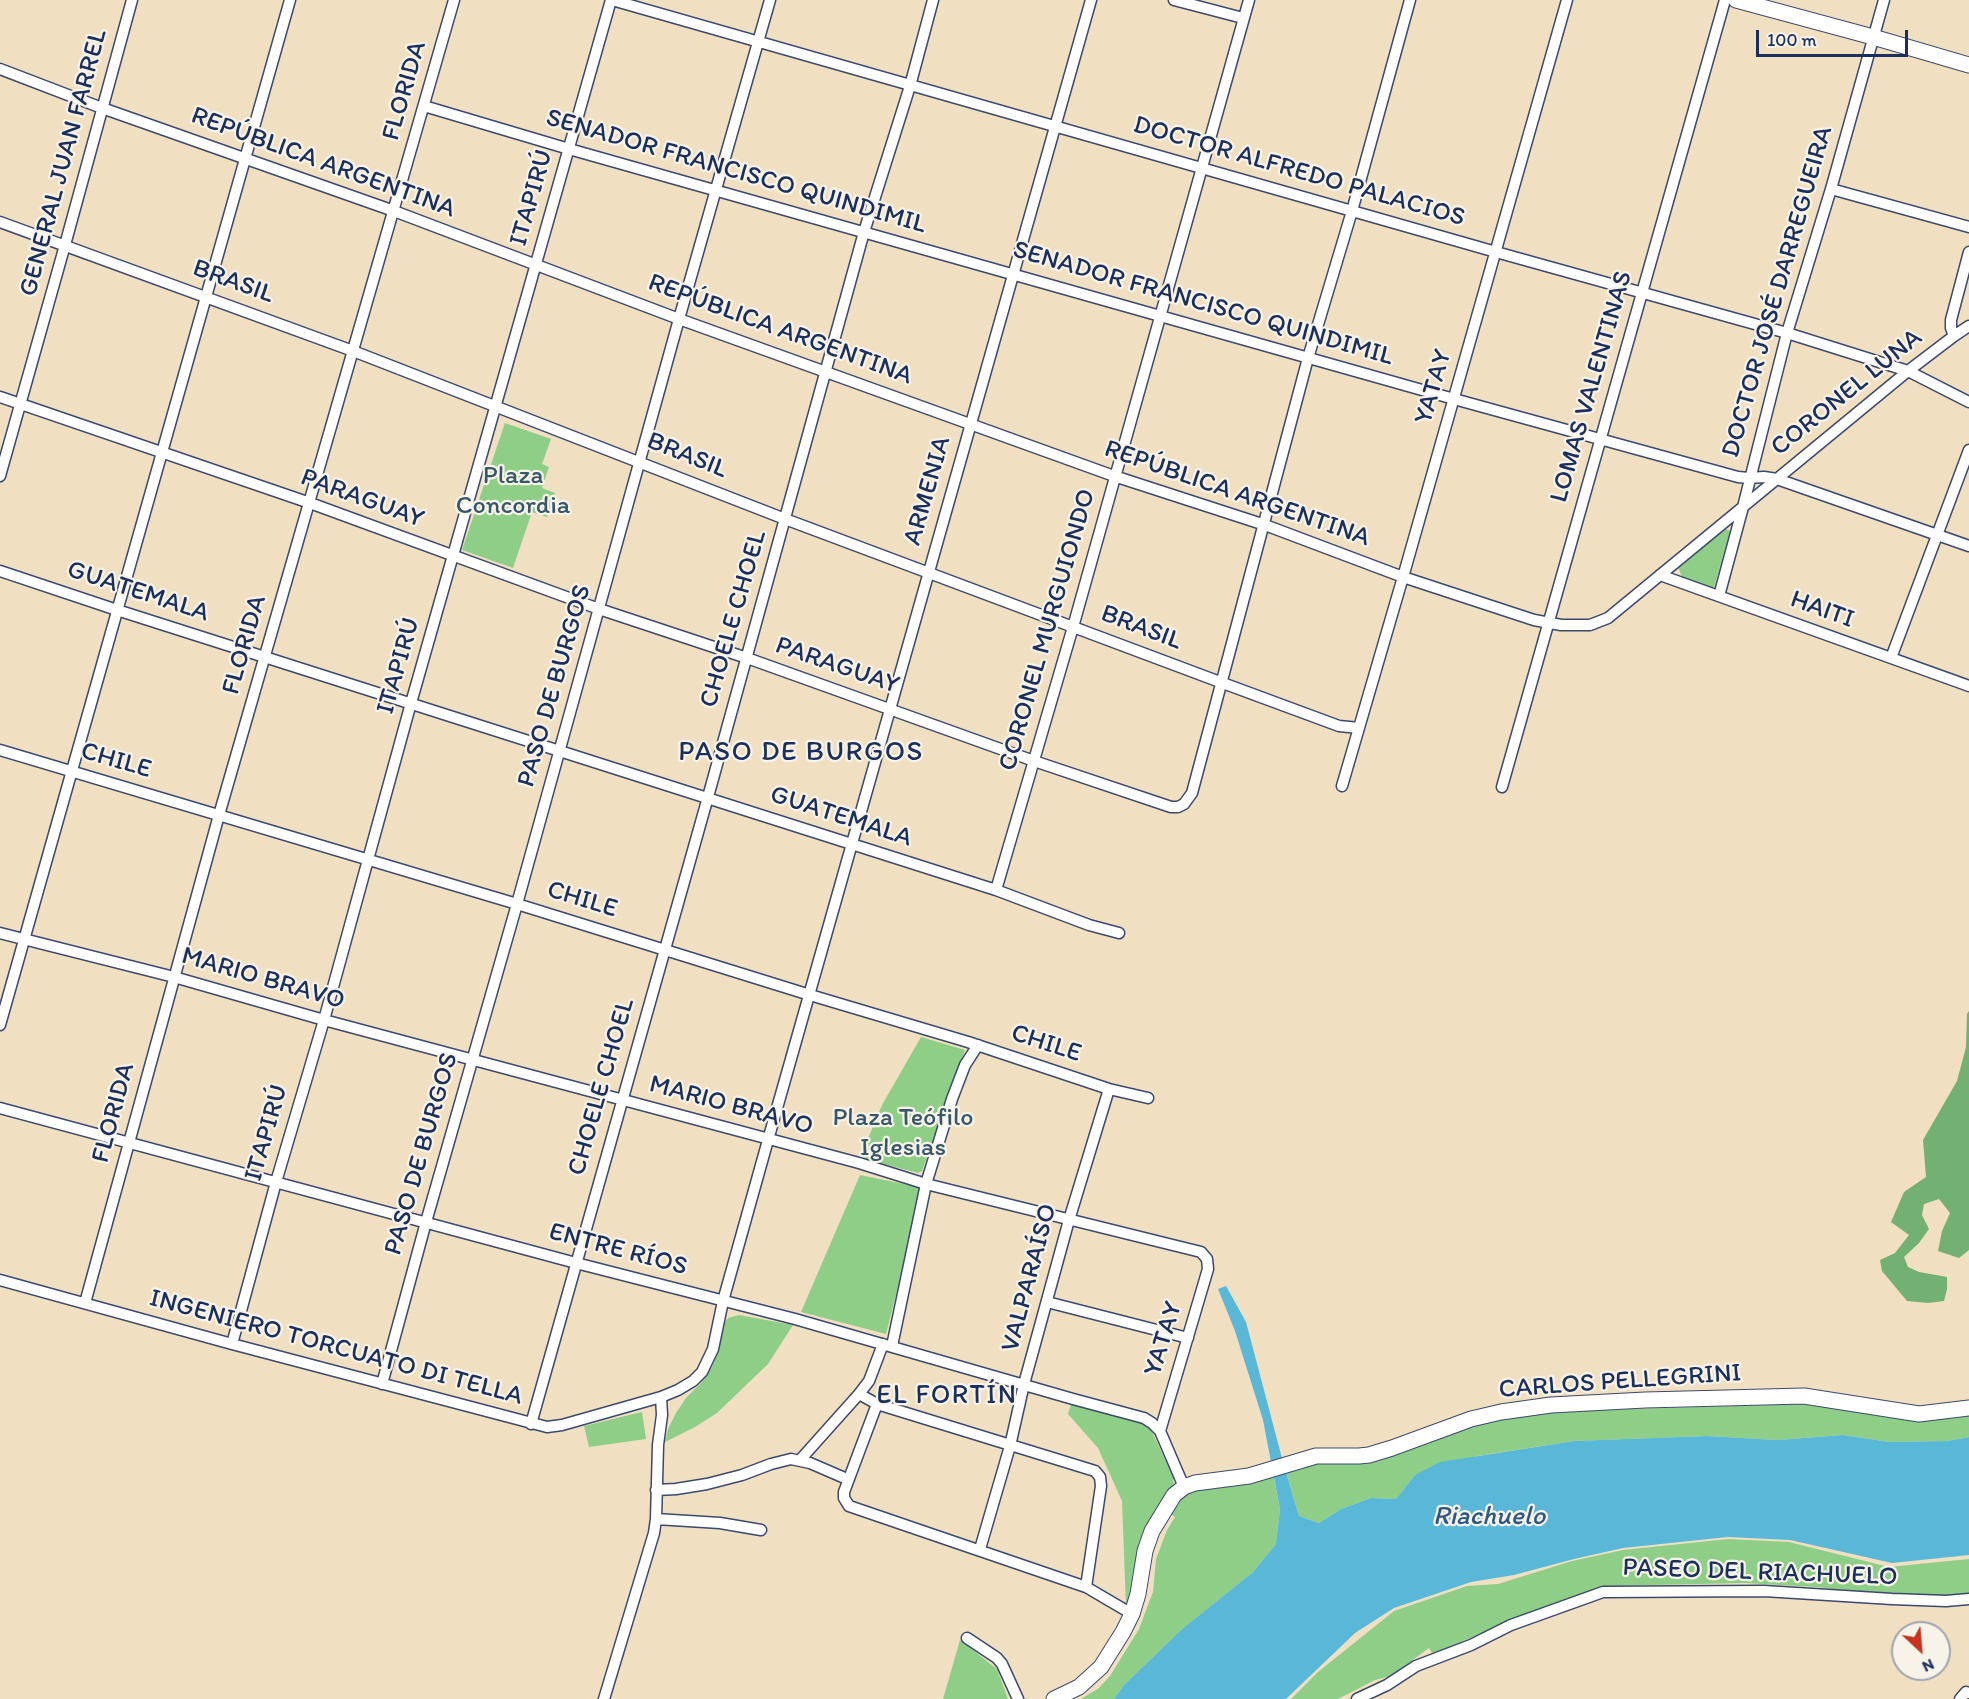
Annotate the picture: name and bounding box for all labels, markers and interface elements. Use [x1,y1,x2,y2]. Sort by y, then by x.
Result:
scale bar [1759,18,1910,56]
street label: GENERAL JUAN FARREL [13,26,115,300]
text: 100 m [1767,29,1817,51]
street label: FLORIDA [376,38,434,144]
street label: REPÚBLICA ARGENTINA [187,101,459,225]
street label: SENADOR FRANCISCO QUINDIMIL [542,103,930,241]
street label: DOCTOR ALFREDO PALACIOS [1130,110,1468,234]
street label: DOCTOR JOSÉ DARREGUEIRA [1716,123,1840,461]
street label: ITAPIRÚ [503,146,561,250]
street label: SENADOR FRANCISCO QUINDIMIL [1009,235,1397,373]
street label: BRASIL [188,253,278,311]
street label: REPÚBLICA ARGENTINA [644,268,916,392]
street label: LOMAS VALENTINAS [1544,268,1640,506]
street label: CORONEL LUNA [1765,323,1929,463]
street label: YATAY [1409,346,1459,428]
street label: BRASIL [642,426,732,486]
street label: ARMENIA [898,433,958,549]
street label: REPÚBLICA ARGENTINA [1100,434,1374,554]
park label: Plaza Concordia [456,460,570,522]
street label: PARAGUAY [296,462,428,536]
street label: CORONEL MURGUIONDO [993,486,1103,774]
street label: CHOELE CHOEL [694,527,774,711]
street label: GUATEMALA [63,554,213,630]
street label: PASO DE BURGOS [511,581,599,791]
street label: HAITI [1786,584,1858,636]
street label: FLORIDA [216,592,274,698]
street label: BRASIL [1096,598,1186,658]
street label: ITAPIRÚ [370,614,428,718]
street label: PARAGUAY [771,630,903,702]
street label: CHILE [77,736,155,786]
district label: PASO DE BURGOS [678,736,924,770]
street label: GUATEMALA [766,779,916,855]
street label: CHILE [543,875,621,925]
street label: MARIO BRAVO [178,941,348,1017]
street label: CHOELE CHOEL [562,995,642,1179]
street label: CHILE [1007,1018,1085,1070]
street label: PASO DE BURGOS [378,1049,466,1259]
street label: FLORIDA [86,1060,142,1166]
street label: MARIO BRAVO [646,1069,816,1143]
street label: ITAPIRÚ [238,1081,296,1185]
park label: Plaza Teófilo Iglesias [832,1102,974,1164]
street label: VALPARAÍSO [995,1201,1065,1355]
street label: ENTRE RÍOS [545,1217,691,1283]
street label: INGENIERO TORCUATO DI TELLA [146,1283,526,1413]
street label: YATAY [1138,1298,1190,1380]
street label: CARLOS PELLEGRINI [1498,1358,1742,1406]
district label: EL FORTÍN [876,1380,1018,1412]
water label: Riachuelo [1433,1501,1545,1533]
street label: PASEO DEL RIACHUELO [1622,1553,1898,1593]
north arrow [1891,1621,1951,1681]
text: N [1919,1655,1937,1677]

